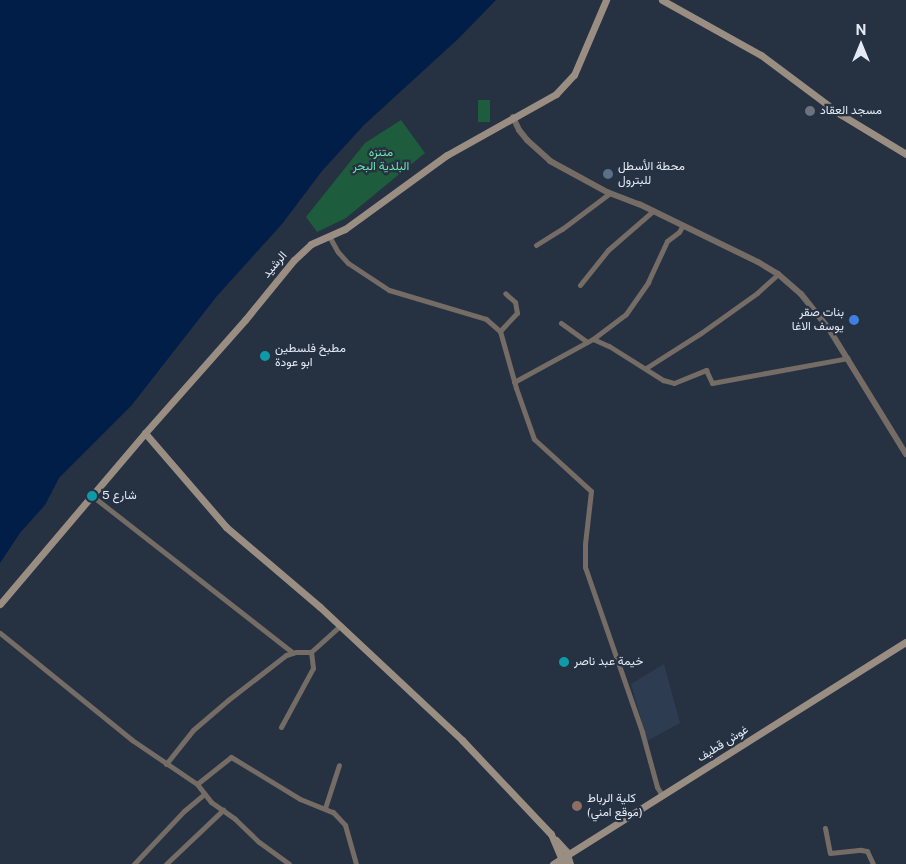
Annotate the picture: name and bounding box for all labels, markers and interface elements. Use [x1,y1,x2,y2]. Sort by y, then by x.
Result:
north arrow [836,20,886,70]
text: N [856,22,866,38]
place label: مسجد العقاد [820,104,882,118]
marker: مسجد العقاد [804,105,816,117]
park label: متنزه البلدية البحر [353,146,409,174]
place label: محطة الأسطل للبترول [618,160,685,188]
marker: محطة الأسطل للبترول [602,168,614,180]
street label: الرشيد [260,249,290,281]
place label: بنات صقر يوسف الاغا [792,306,844,334]
marker: بنات صقر يوسف الاغا [848,314,860,326]
place label: مطبخ فلسطين ابو عودة [275,342,346,370]
marker: مطبخ فلسطين ابو عودة [259,350,271,362]
place label: شارع 5 [102,489,137,503]
marker: شارع 5 [86,490,98,502]
place label: خيمة عبد ناصر [574,655,643,669]
marker: خيمة عبد ناصر [558,656,570,668]
street label: غوش قطيف [695,723,751,765]
place label: كلية الرباط (موقع امني) [587,792,643,820]
marker: كلية الرباط (موقع امني) [571,800,583,812]

